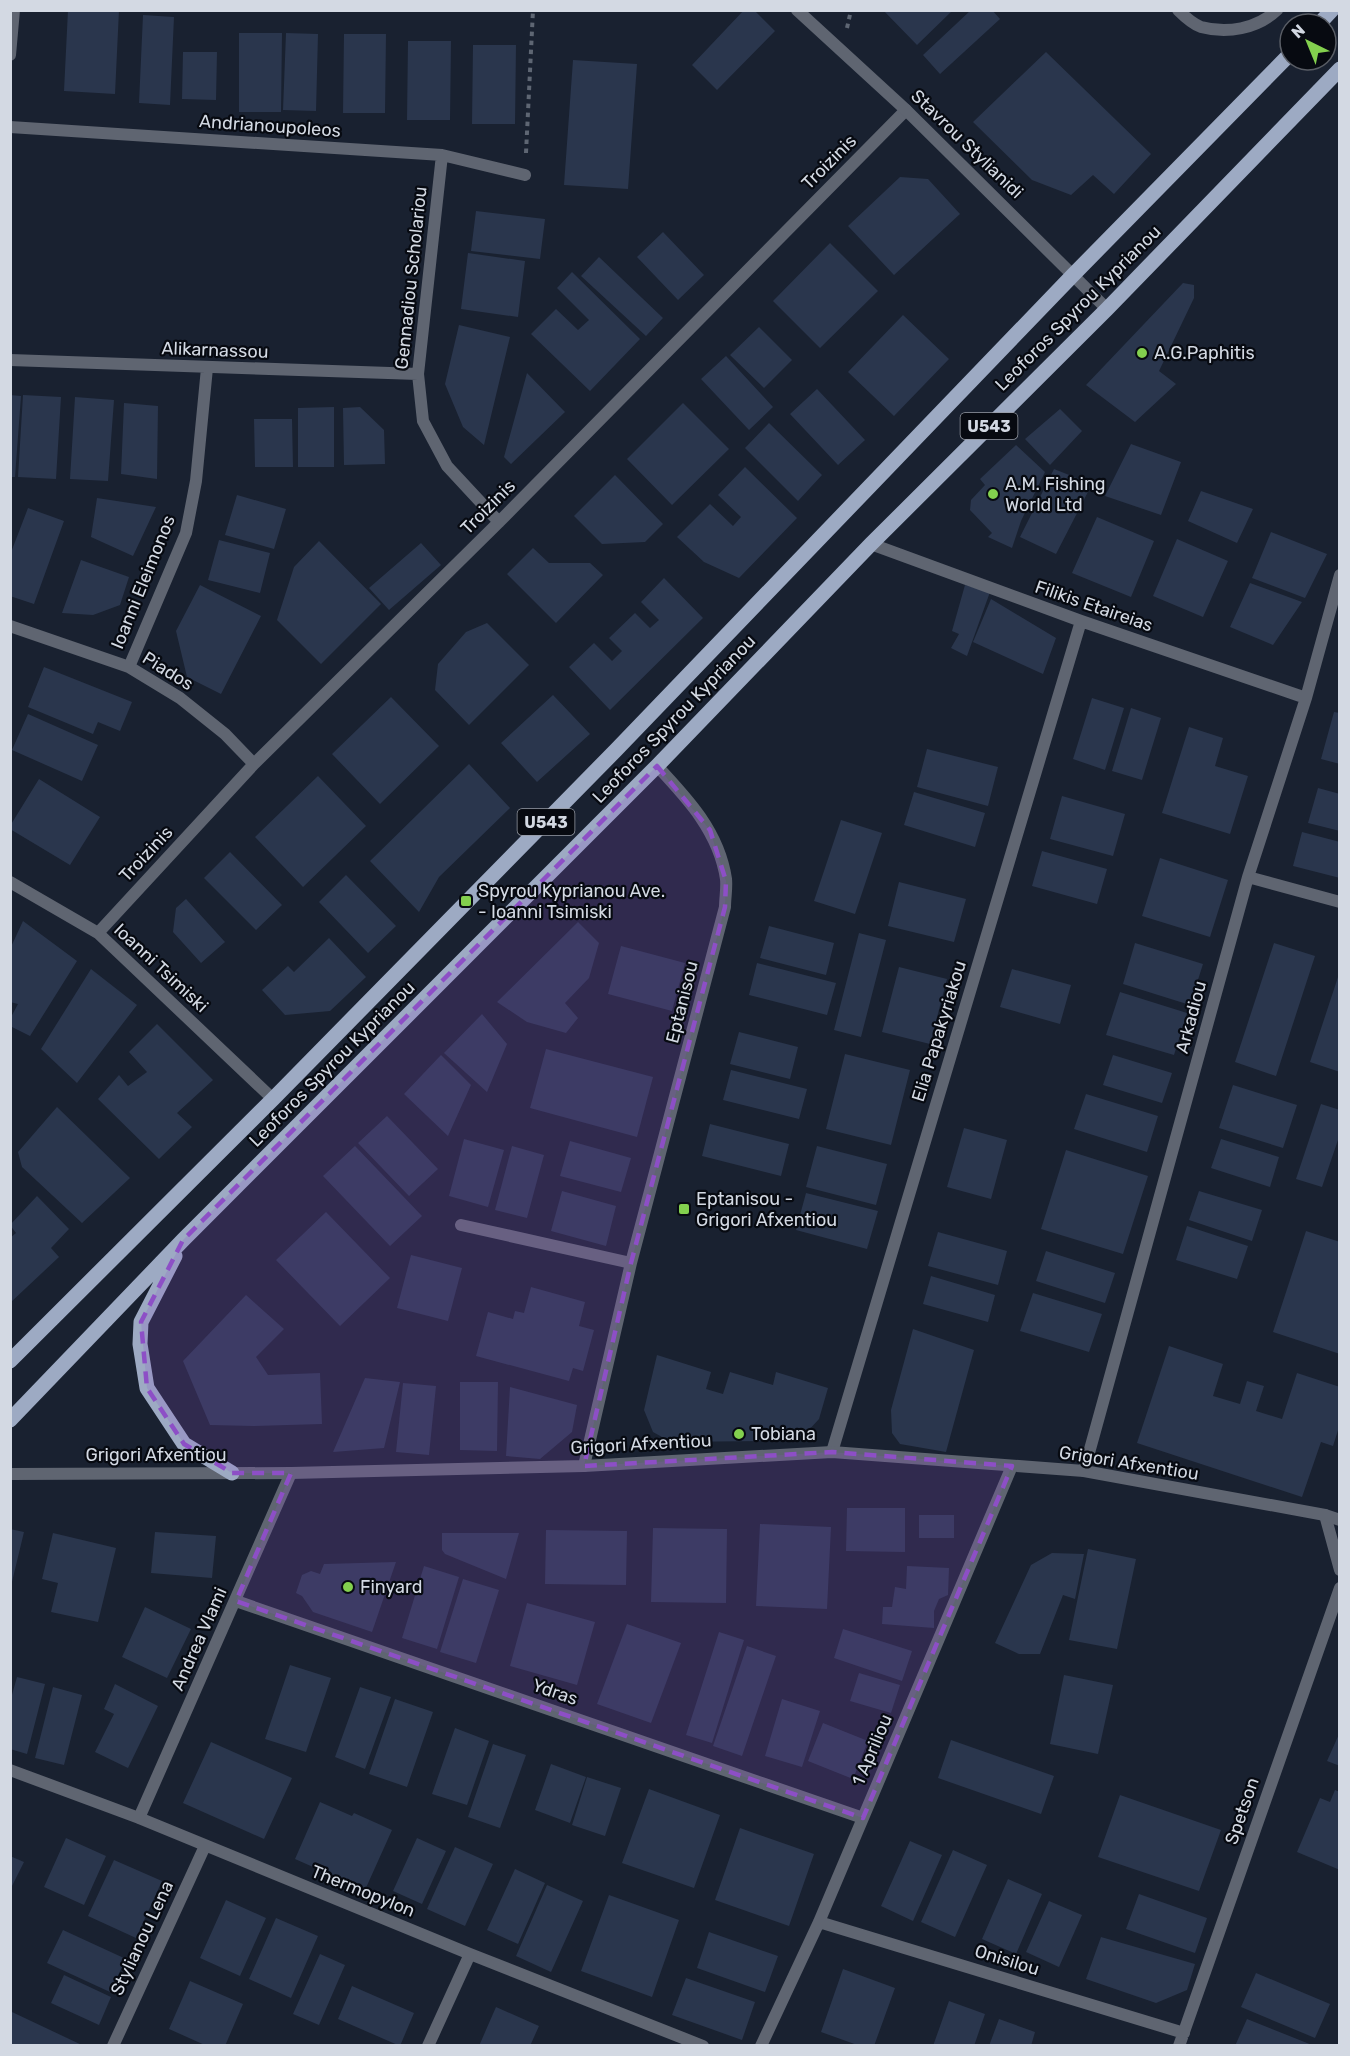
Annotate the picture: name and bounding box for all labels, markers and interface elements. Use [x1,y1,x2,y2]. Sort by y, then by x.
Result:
north arrow [1278,12,1338,72]
text: N [1287,21,1309,42]
street label: Stavrou Stylianidi [906,85,1028,203]
street label: Andrianoupoleos [198,110,342,142]
street label: Troizinis [797,130,861,194]
street label: Gennadiou Scholariou [390,185,432,371]
street label: Leoforos Spyrou Kyprianou [991,221,1165,395]
street label: Alikarnassou [161,337,269,363]
place label: A.G.Paphitis [1154,342,1255,364]
marker: A.G.Paphitis [1135,346,1149,360]
road number: U543 [960,413,1018,439]
place label: A.M. Fishing World Ltd [1005,473,1106,516]
street label: Troizinis [456,475,520,539]
marker: A.M. Fishing World Ltd [986,487,1000,501]
street label: Ioanni Eleimonos [106,512,180,652]
street label: Filikis Etaireias [1032,576,1156,636]
street label: Leoforos Spyrou Kyprianou [588,630,760,808]
street label: Piados [138,647,198,695]
road number: U543 [518,809,574,835]
street label: Troizinis [115,822,177,886]
place label: Spyrou Kyprianou Ave. - Ioanni Tsimiski [478,880,665,923]
marker: Spyrou Kyprianou Ave. - Ioanni Tsimiski [459,894,473,908]
street label: Ioanni Tsimiski [109,919,213,1017]
street label: Elia Papakyriakou [907,958,971,1104]
street label: Eptanisou [661,959,703,1045]
street label: Leoforos Spyrou Kyprianou [245,977,419,1151]
street label: Arkadiou [1171,978,1211,1056]
place label: Eptanisou - Grigori Afxentiou [696,1188,837,1231]
marker: Eptanisou - Grigori Afxentiou [677,1202,691,1216]
place label: Tobiana [751,1423,816,1445]
marker: Tobiana [732,1427,746,1441]
street label: Grigori Afxentiou [570,1429,712,1459]
street label: Grigori Afxentiou [1058,1441,1200,1485]
street label: Grigori Afxentiou [85,1444,227,1466]
place label: Finyard [360,1576,422,1598]
marker: Finyard [341,1580,355,1594]
street label: Andrea Vlami [166,1584,232,1694]
street label: Ydras [529,1674,581,1710]
street label: 1 Apriliou [847,1711,897,1789]
street label: Spetson [1220,1775,1264,1847]
street label: Thermopylon [308,1860,418,1922]
street label: Stylianou Lena [106,1877,178,1999]
street label: Onisilou [972,1940,1042,1980]

